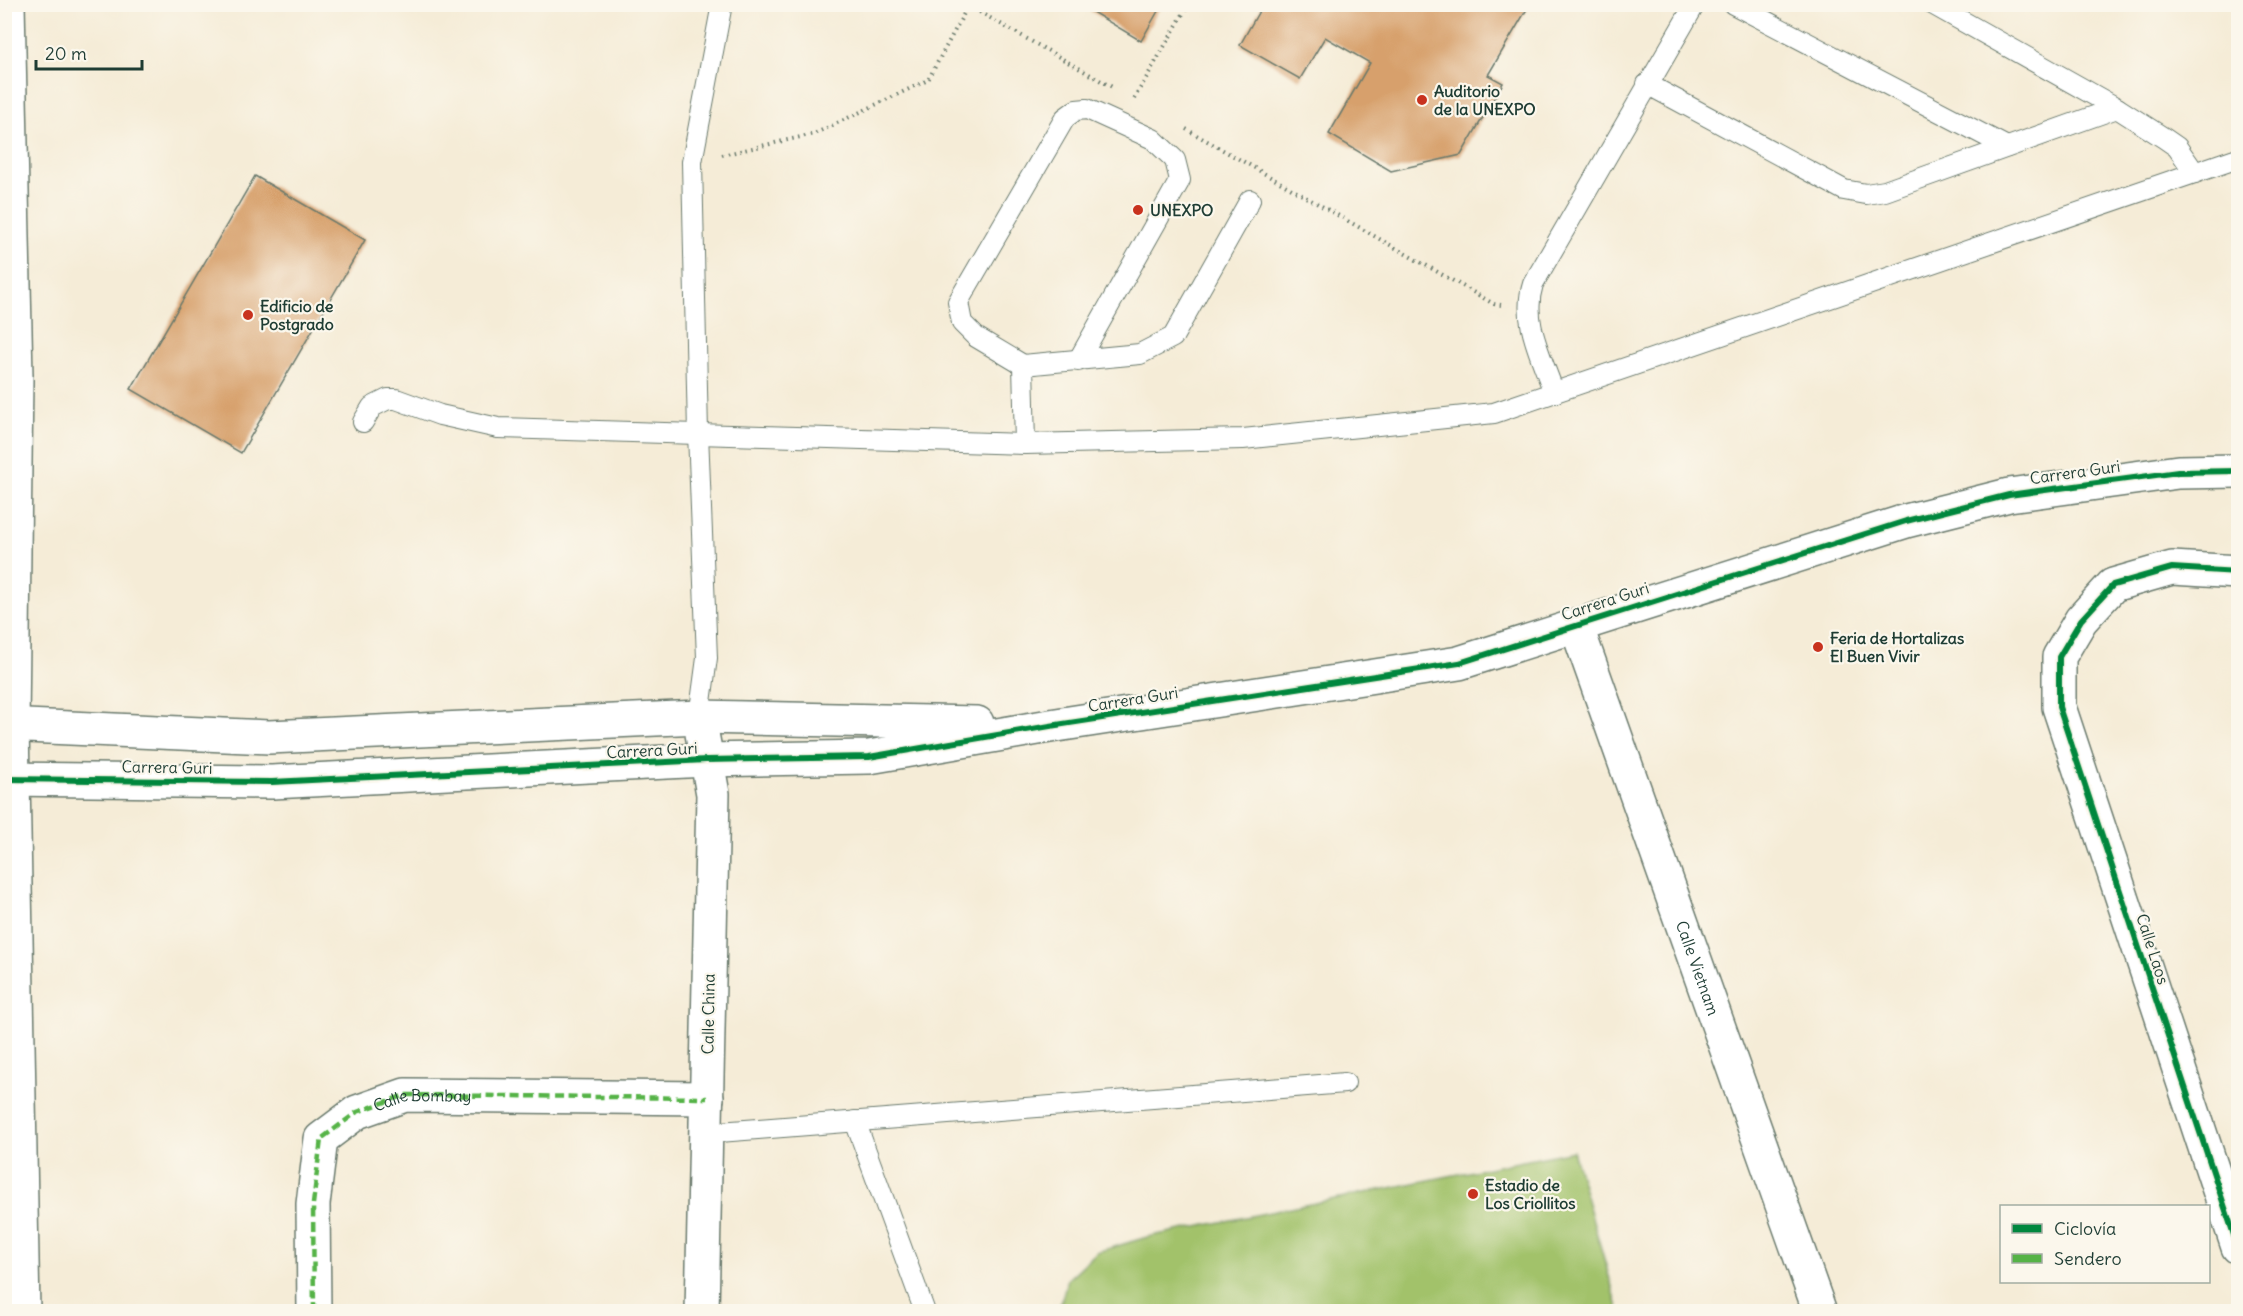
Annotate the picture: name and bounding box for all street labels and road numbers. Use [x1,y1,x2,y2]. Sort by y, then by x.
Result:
street label: Carrera Guri [2029,456,2121,488]
street label: Carrera Guri [1559,577,1651,625]
street label: Carrera Guri [1086,682,1180,716]
street label: Carrera Guri [606,738,698,762]
street label: Carrera Guri [121,756,213,778]
street label: Calle Laos [2132,911,2174,987]
street label: Calle Vietnam [1672,918,1724,1018]
street label: Calle China [697,973,719,1055]
street label: Calle Bombay [370,1085,472,1116]

